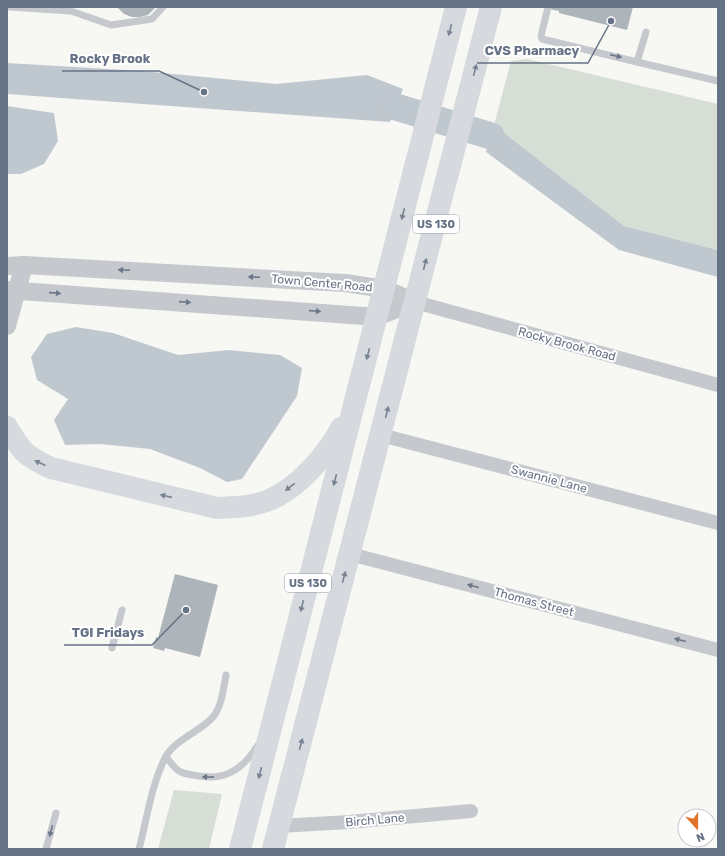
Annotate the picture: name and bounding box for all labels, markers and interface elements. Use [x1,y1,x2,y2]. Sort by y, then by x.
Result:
one-way arrow [447,24,453,36]
callout: CVS Pharmacy [477,38,588,63]
text: CVS Pharmacy [485,43,580,58]
callout: Rocky Brook [62,46,159,71]
text: Rocky Brook [70,51,151,66]
one-way arrow [610,54,622,60]
one-way arrow [472,64,478,76]
one-way arrow [400,208,406,220]
road number: US 130 [413,215,459,233]
one-way arrow [422,258,428,270]
one-way arrow [118,267,130,274]
street label: Town Center Road [271,272,373,294]
one-way arrow [248,274,260,281]
one-way arrow [49,290,61,297]
one-way arrow [179,299,191,306]
one-way arrow [309,308,321,315]
street label: Rocky Brook Road [517,324,617,364]
one-way arrow [364,348,370,361]
one-way arrow [384,406,390,418]
one-way arrow [34,460,46,466]
street label: Swannie Lane [510,462,589,496]
one-way arrow [331,474,337,486]
one-way arrow [284,483,295,491]
one-way arrow [159,492,172,498]
one-way arrow [341,571,347,583]
road number: US 130 [285,574,331,592]
one-way arrow [467,583,479,589]
street label: Thomas Street [493,585,576,619]
one-way arrow [299,600,305,612]
callout: TGI Fridays [64,620,152,645]
text: TGI Fridays [72,625,144,640]
one-way arrow [674,636,686,642]
one-way arrow [298,737,304,750]
one-way arrow [256,766,262,779]
one-way arrow [201,774,214,780]
north arrow [677,808,717,848]
street label: Birch Lane [345,810,406,830]
one-way arrow [48,825,54,837]
text: N [694,829,706,844]

